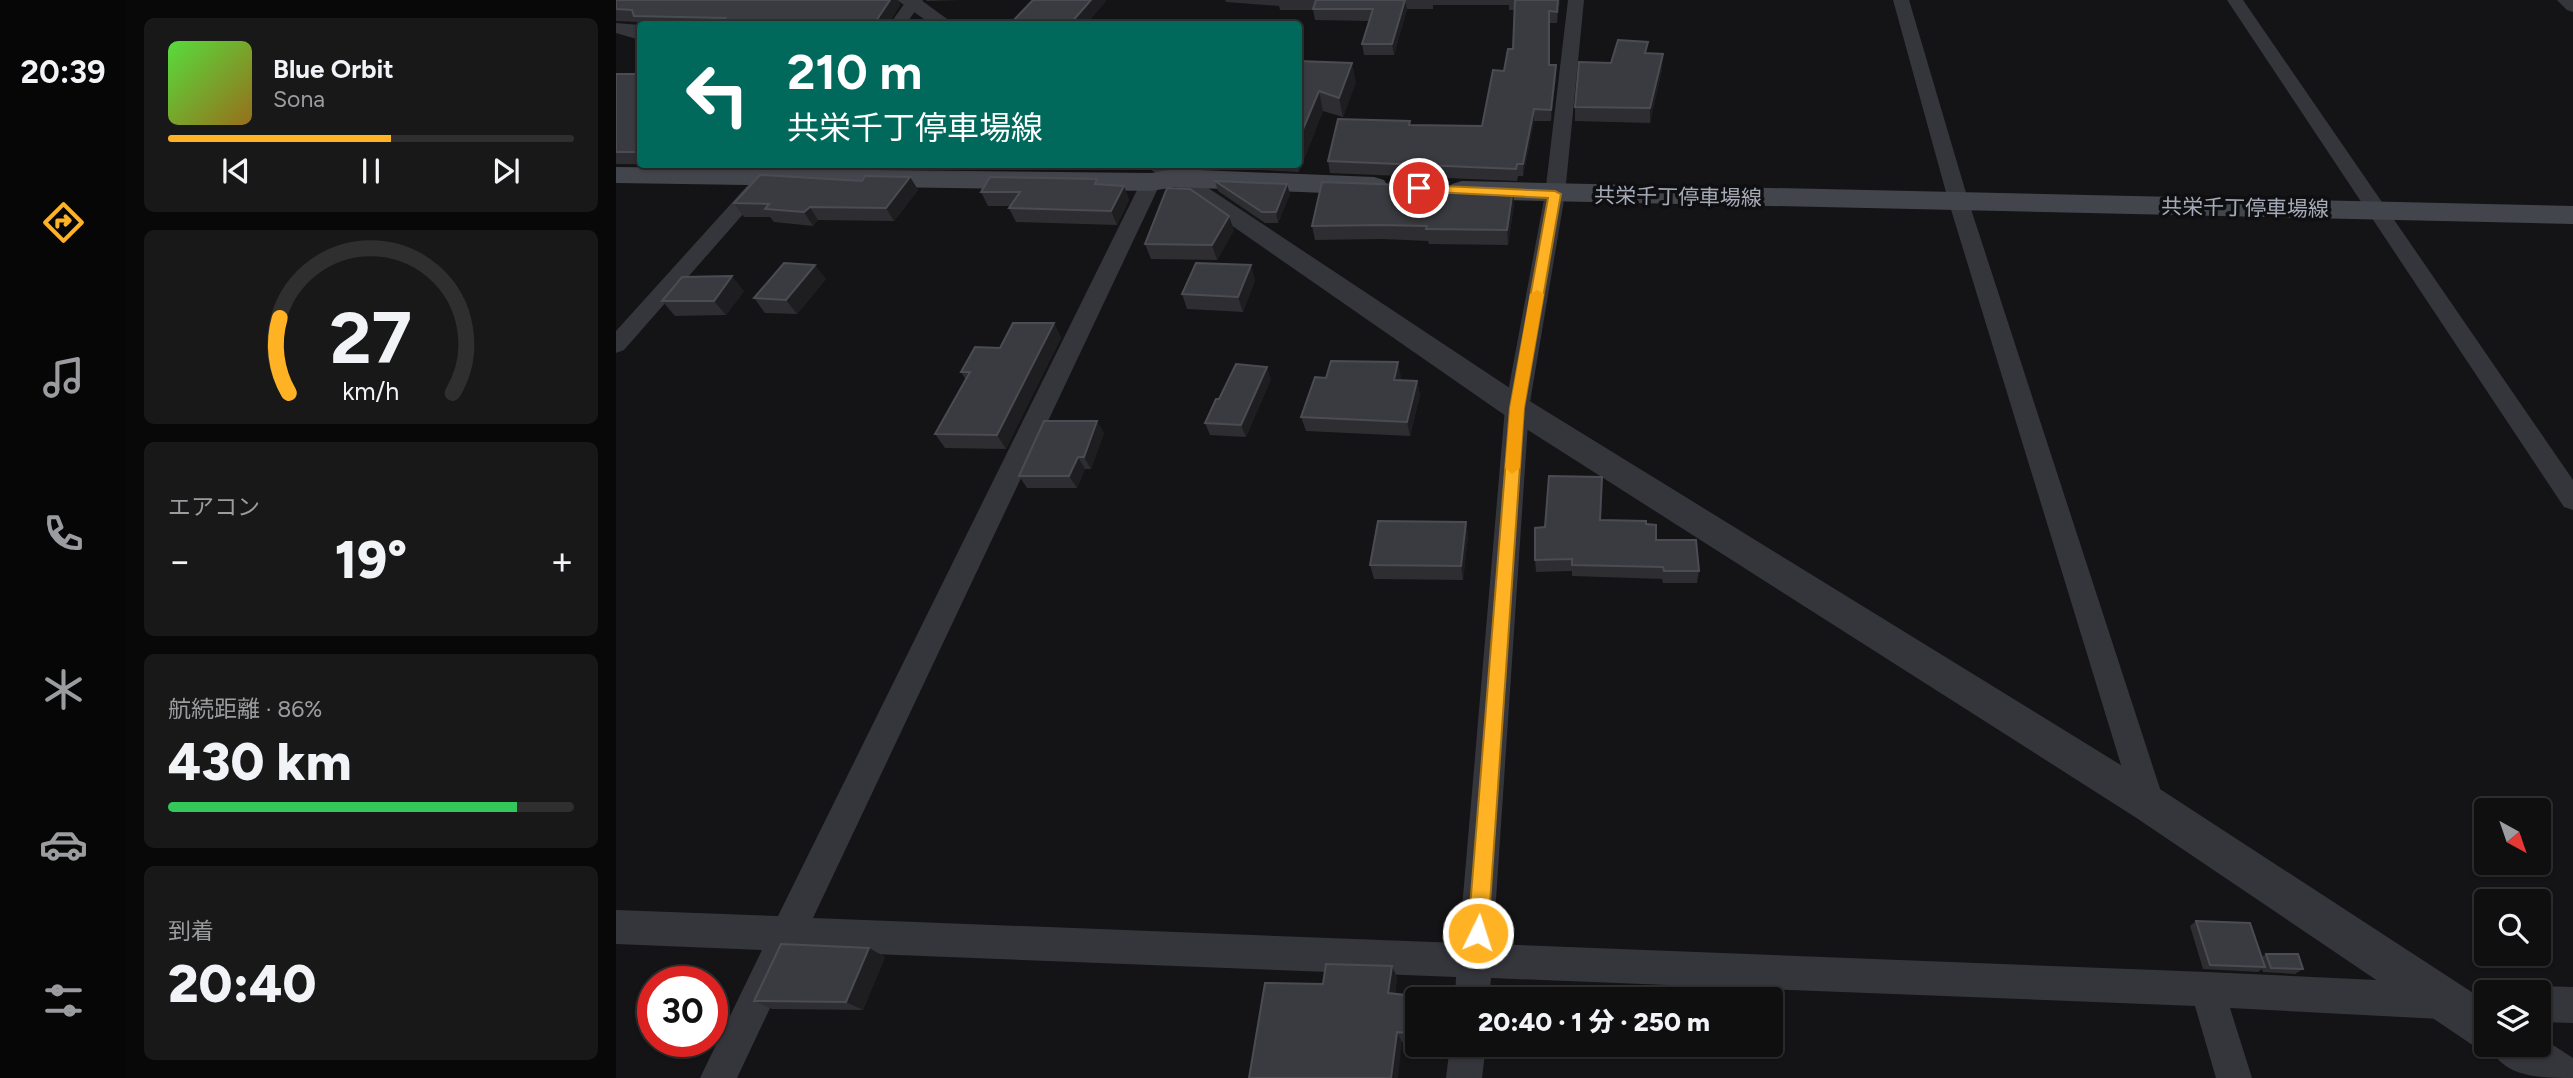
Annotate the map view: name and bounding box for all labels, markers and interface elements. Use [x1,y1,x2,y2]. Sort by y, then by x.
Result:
text: 210 m [787,42,922,101]
icon: left [672,49,763,140]
text: 20:39 [20,53,106,91]
text: Blue Orbit [273,53,394,85]
text: Sona [273,85,325,113]
text: 共栄千丁停車場線 [787,109,1043,147]
icon: previous [217,152,255,190]
icon: pause [352,152,390,190]
icon: next [487,152,525,190]
pin [1389,158,1449,218]
icon: arrive [1400,169,1438,207]
street label: 共栄千丁停車場線 [1594,183,1762,210]
street label: 共栄千丁停車場線 [2161,194,2329,221]
icon: directions [39,198,88,247]
text: 27 [330,294,412,381]
icon: music [39,353,88,402]
text: km/h [342,376,400,406]
text: エアコン [168,493,260,521]
icon: phone [39,509,88,558]
text: 19° [335,529,407,591]
text: − [168,538,192,584]
text: + [550,538,574,584]
icon: climate [39,665,88,714]
text: 航続距離 · 86% [168,695,322,723]
text: 430 km [168,731,352,793]
north arrow [2474,798,2552,875]
map controls [2474,798,2551,1057]
icon: car [39,820,88,869]
button: search [2474,889,2551,966]
position arrow [1441,896,1515,970]
text: 到着 [168,917,214,945]
text: 20:40 [168,953,316,1015]
speed limit sign: 30 [637,966,728,1057]
icon: filters [39,976,88,1025]
button: layers [2474,980,2551,1057]
text: 20:40 · 1 分 · 250 m [1478,1006,1710,1038]

